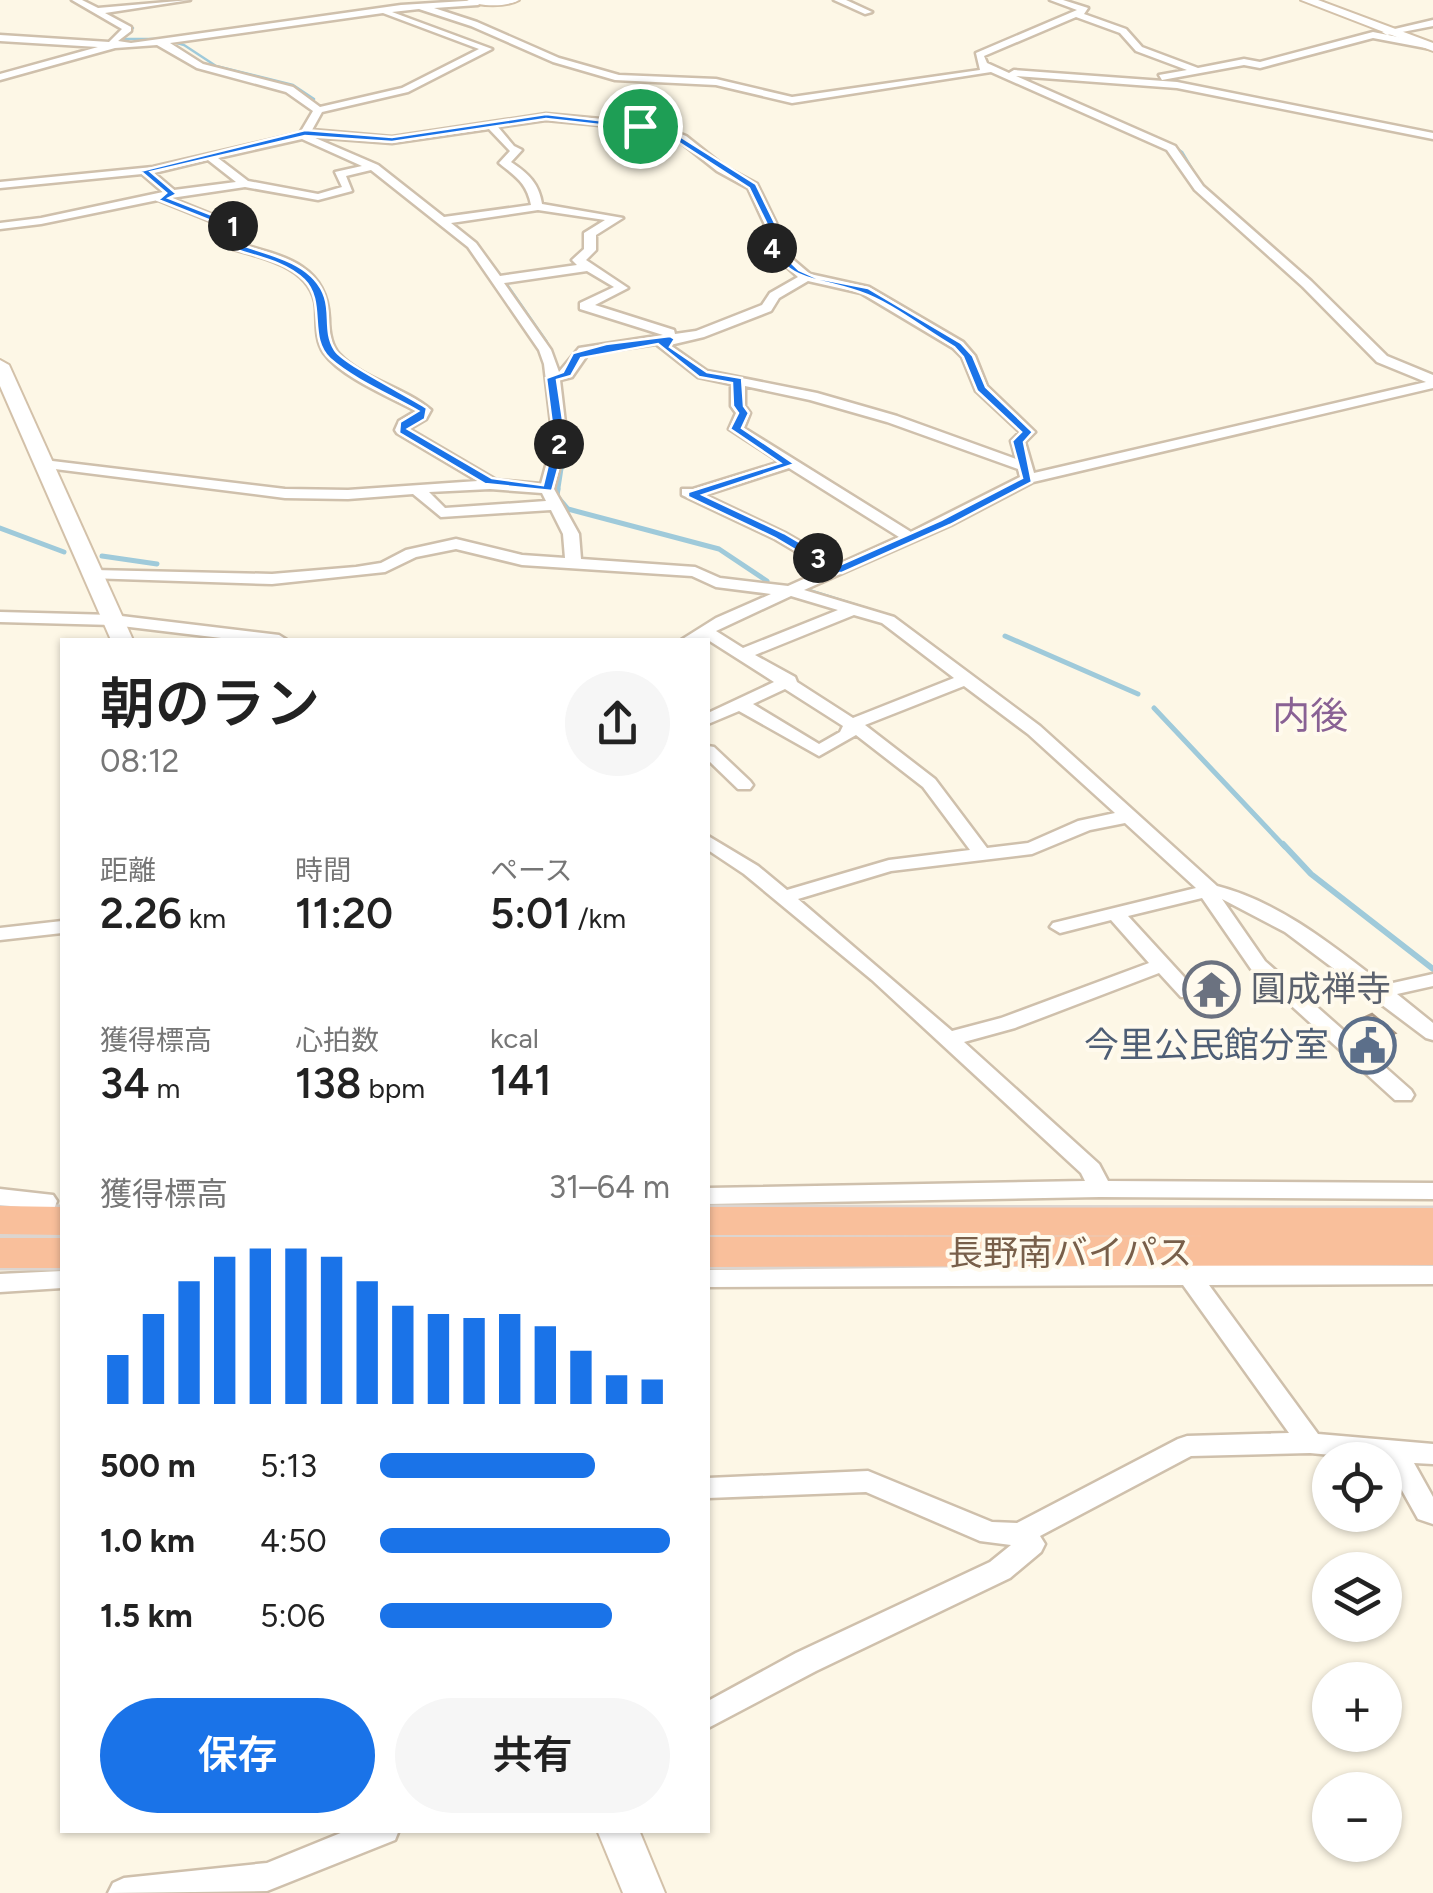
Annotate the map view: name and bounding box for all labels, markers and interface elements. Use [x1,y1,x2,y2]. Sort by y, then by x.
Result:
pin [598,84,683,169]
icon: arrive [613,99,668,154]
pin: 1 [208,201,258,251]
text: 1 [227,209,239,243]
pin: 4 [747,223,797,273]
text: 4 [763,231,781,265]
pin: 2 [534,419,584,469]
text: 2 [551,427,567,461]
pin: 3 [793,533,843,583]
text: 3 [810,541,826,575]
text: 朝のラン [100,671,320,737]
button: share [565,671,670,776]
district label: 内後 [1272,693,1348,739]
text: 08:12 [100,742,179,780]
text: 距離 [100,853,156,887]
text: 時間 [295,853,351,887]
text: ペース [490,853,573,887]
text: 2.26 [100,888,182,939]
text: 11:20 [295,888,393,939]
text: 5:01 [490,888,571,939]
text: km [182,901,226,935]
text: /km [571,901,626,935]
temple icon: 圓成禅寺 [1182,959,1242,1019]
place label: 圓成禅寺 [1251,968,1391,1010]
public building icon: 今里公民館分室 [1338,1015,1398,1075]
text: kcal [490,1021,539,1055]
text: 獲得標高 [100,1023,212,1057]
text: 心拍数 [295,1023,379,1057]
place label: 今里公民館分室 [1084,1024,1329,1066]
text: 141 [490,1055,552,1106]
text: 34 [100,1058,150,1109]
text: 138 [295,1058,362,1109]
text: m [150,1071,180,1105]
text: bpm [362,1071,425,1105]
text: 31–64 m [549,1168,670,1206]
text: 獲得標高 [100,1175,228,1213]
street label: 長野南バイパス [948,1232,1192,1274]
map controls [1312,1442,1402,1862]
button: locate [1312,1442,1402,1532]
text: 500 m [100,1447,196,1485]
text: 5:13 [260,1447,317,1485]
text: 1.0 km [100,1522,195,1560]
text: 4:50 [260,1522,327,1560]
button: layers [1312,1552,1402,1642]
text: 1.5 km [100,1597,193,1635]
text: 5:06 [260,1597,325,1635]
button: + [1312,1662,1402,1752]
button: 保存 [100,1698,375,1813]
button: 共有 [395,1698,670,1813]
button: − [1312,1772,1402,1862]

